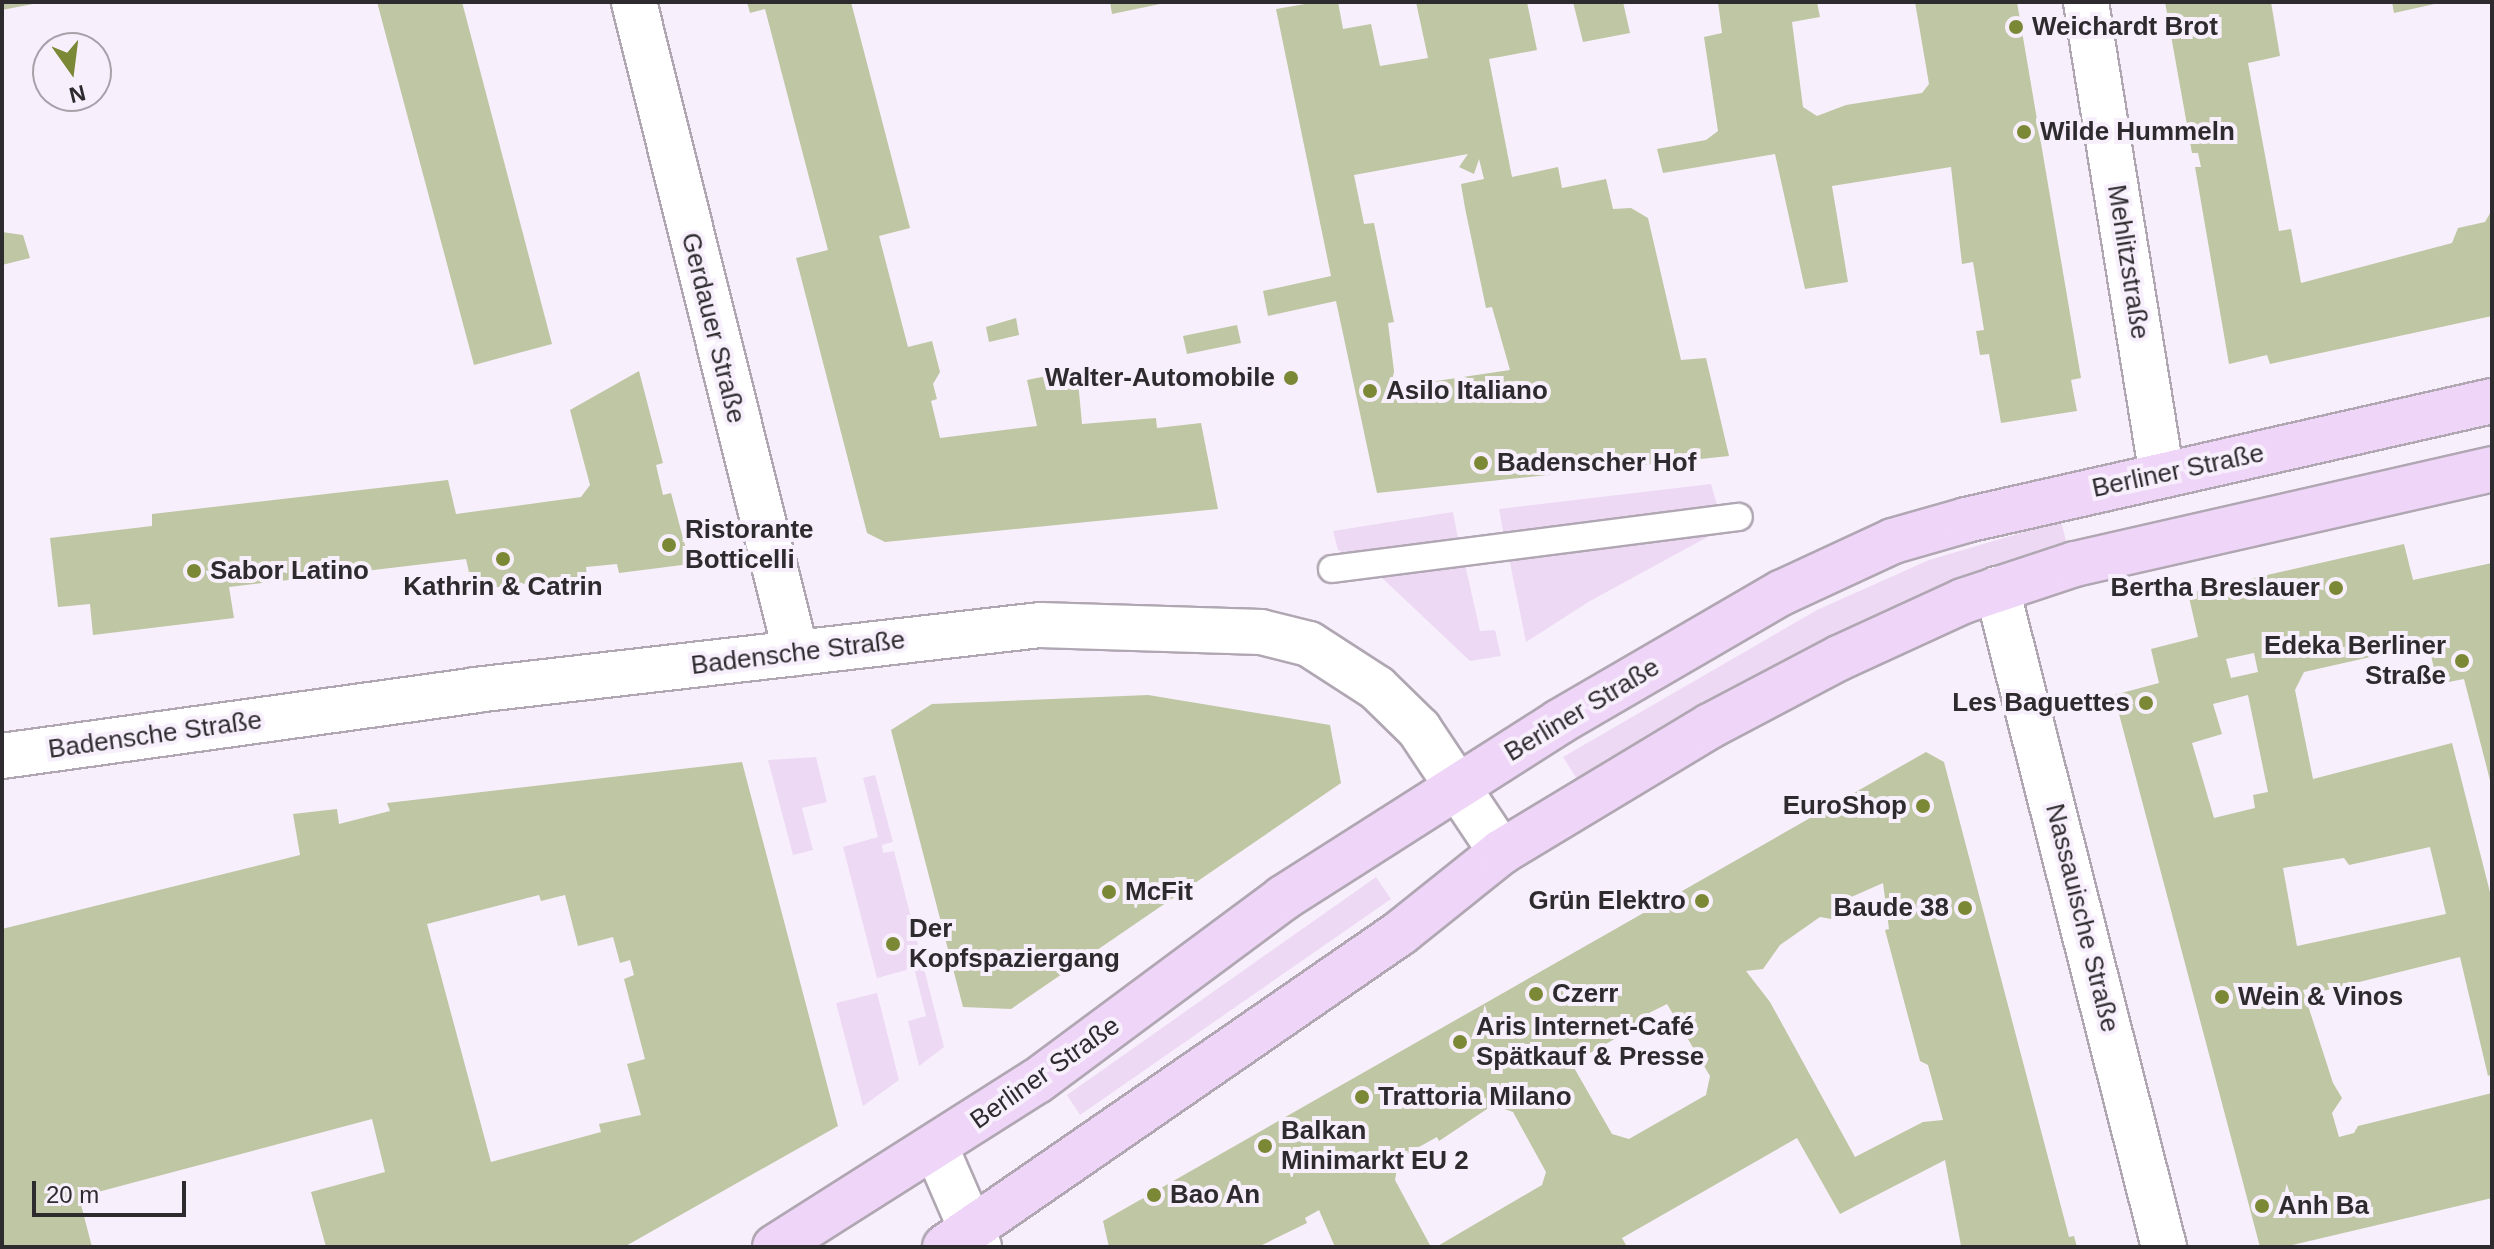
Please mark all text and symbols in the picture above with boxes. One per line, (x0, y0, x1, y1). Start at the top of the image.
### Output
place label: Weichardt Brot (2032, 11, 2218, 43)
marker: Weichardt Brot (2007, 18, 2025, 36)
north arrow (32, 32, 112, 112)
text: N (67, 80, 88, 108)
place label: Wilde Hummeln (2040, 116, 2235, 148)
marker: Wilde Hummeln (2015, 123, 2033, 141)
street label: Mehlitzstraße (2100, 183, 2156, 341)
street label: Gerdauer Straße (674, 230, 752, 426)
place label: Walter-Automobile (1045, 362, 1275, 394)
marker: Walter-Automobile (1282, 369, 1300, 387)
place label: Asilo Italiano (1386, 375, 1548, 407)
marker: Asilo Italiano (1361, 382, 1379, 400)
street label: Berliner Straße (2089, 438, 2267, 504)
place label: Badenscher Hof (1497, 447, 1696, 479)
marker: Badenscher Hof (1472, 454, 1490, 472)
place label: Ristorante Botticelli (685, 514, 814, 576)
marker: Ristorante Botticelli (660, 536, 678, 554)
marker: Kathrin & Catrin (494, 550, 512, 568)
place label: Sabor Latino (210, 555, 369, 587)
marker: Sabor Latino (185, 562, 203, 580)
place label: Kathrin & Catrin (403, 571, 603, 603)
place label: Bertha Breslauer (2110, 572, 2320, 604)
marker: Bertha Breslauer (2327, 579, 2345, 597)
street label: Badensche Straße (689, 624, 907, 682)
place label: Edeka Berliner Straße (2264, 630, 2446, 692)
street label: Berliner Straße (1499, 652, 1665, 768)
marker: Edeka Berliner Straße (2453, 652, 2471, 670)
place label: Les Baguettes (1952, 687, 2130, 719)
marker: Les Baguettes (2137, 694, 2155, 712)
street label: Badensche Straße (46, 705, 264, 765)
place label: EuroShop (1783, 790, 1907, 822)
marker: EuroShop (1914, 797, 1932, 815)
street label: Nassauische Straße (2039, 801, 2125, 1035)
place label: McFit (1125, 876, 1193, 908)
marker: McFit (1100, 883, 1118, 901)
place label: Grün Elektro (1529, 885, 1686, 917)
marker: Grün Elektro (1693, 892, 1711, 910)
place label: Baude 38 (1833, 892, 1949, 924)
marker: Baude 38 (1956, 899, 1974, 917)
place label: Der Kopfspaziergang (909, 913, 1120, 974)
marker: Der Kopfspaziergang (884, 935, 902, 953)
place label: Czerr (1552, 978, 1618, 1010)
place label: Wein & Vinos (2238, 981, 2403, 1013)
marker: Czerr (1527, 985, 1545, 1003)
marker: Wein & Vinos (2213, 988, 2231, 1006)
street label: Berliner Straße (964, 1010, 1126, 1136)
place label: Aris Internet-Café Spätkauf & Presse (1476, 1011, 1704, 1072)
marker: Aris Internet-Café Spätkauf & Presse (1451, 1033, 1469, 1051)
place label: Trattoria Milano (1378, 1081, 1572, 1113)
marker: Trattoria Milano (1353, 1088, 1371, 1106)
place label: Balkan Minimarkt EU 2 (1281, 1115, 1469, 1176)
marker: Balkan Minimarkt EU 2 (1256, 1137, 1274, 1155)
scale bar (36, 1165, 190, 1215)
place label: Bao An (1170, 1179, 1261, 1211)
text: 20 m (46, 1181, 99, 1208)
marker: Bao An (1145, 1186, 1163, 1204)
place label: Anh Ba (2278, 1190, 2369, 1222)
marker: Anh Ba (2253, 1197, 2271, 1215)

